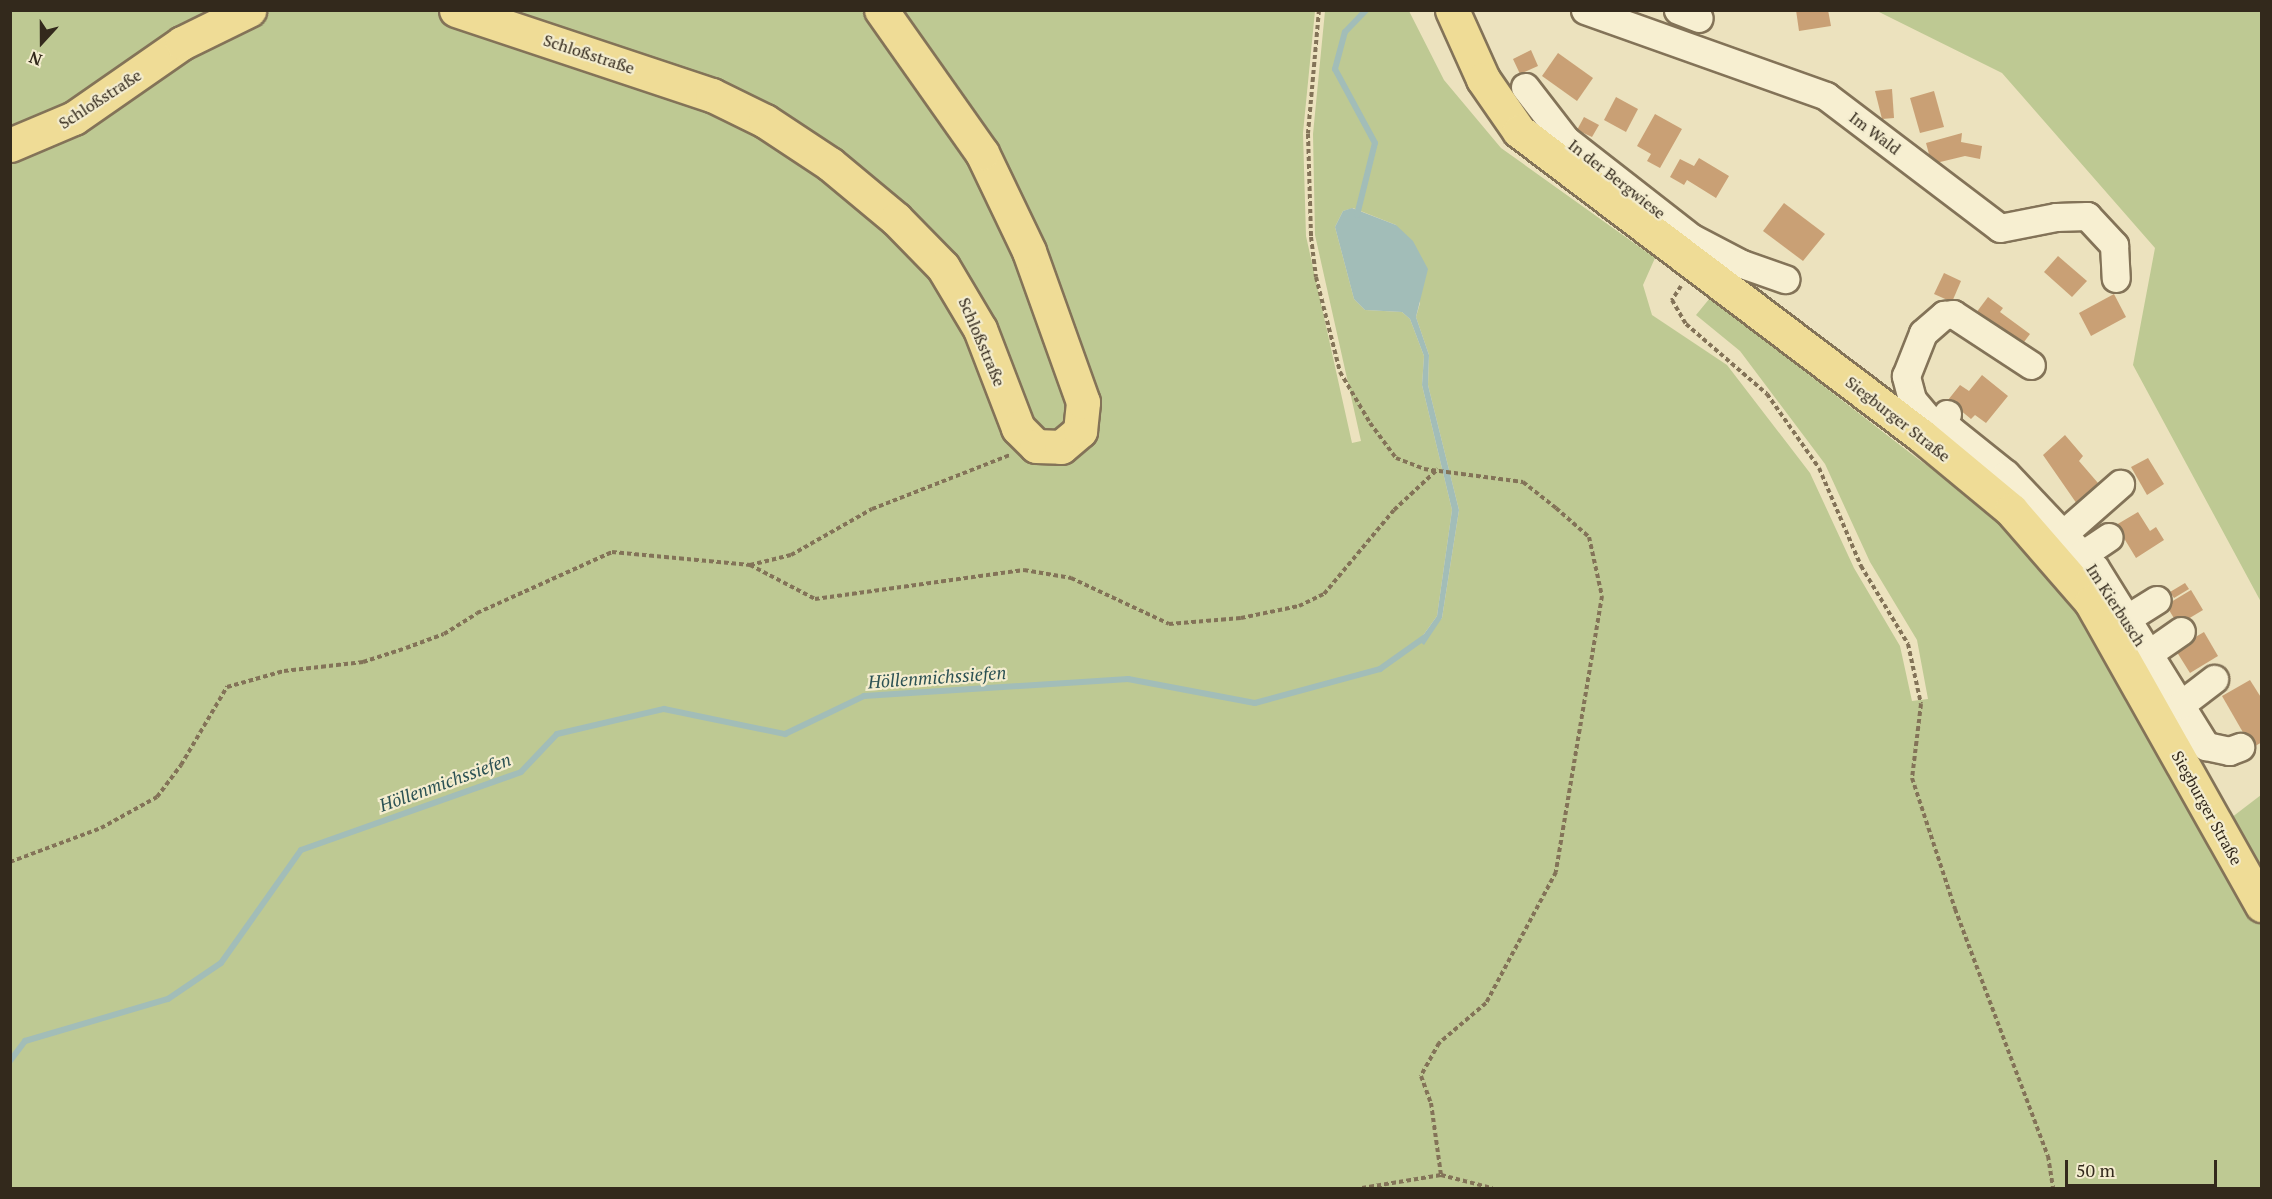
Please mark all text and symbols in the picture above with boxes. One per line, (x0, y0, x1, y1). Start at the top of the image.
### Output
north arrow (12, 12, 72, 72)
street label: Schloßstraße (541, 30, 637, 78)
text: N (26, 46, 45, 71)
street label: Schloßstraße (55, 65, 145, 133)
street label: Im Wald (1846, 108, 1904, 158)
street label: In der Bergwiese (1565, 135, 1669, 223)
street label: Schloßstraße (955, 295, 1009, 389)
street label: Siegburger Straße (1842, 372, 1954, 466)
street label: Im Kierbusch (2082, 560, 2150, 650)
water label: Höllenmichssiefen (867, 661, 1007, 693)
water label: Höllenmichssiefen (376, 748, 514, 816)
street label: Siegburger Straße (2168, 748, 2246, 868)
scale bar (2068, 1148, 2220, 1186)
text: 50 m (2076, 1158, 2115, 1182)

